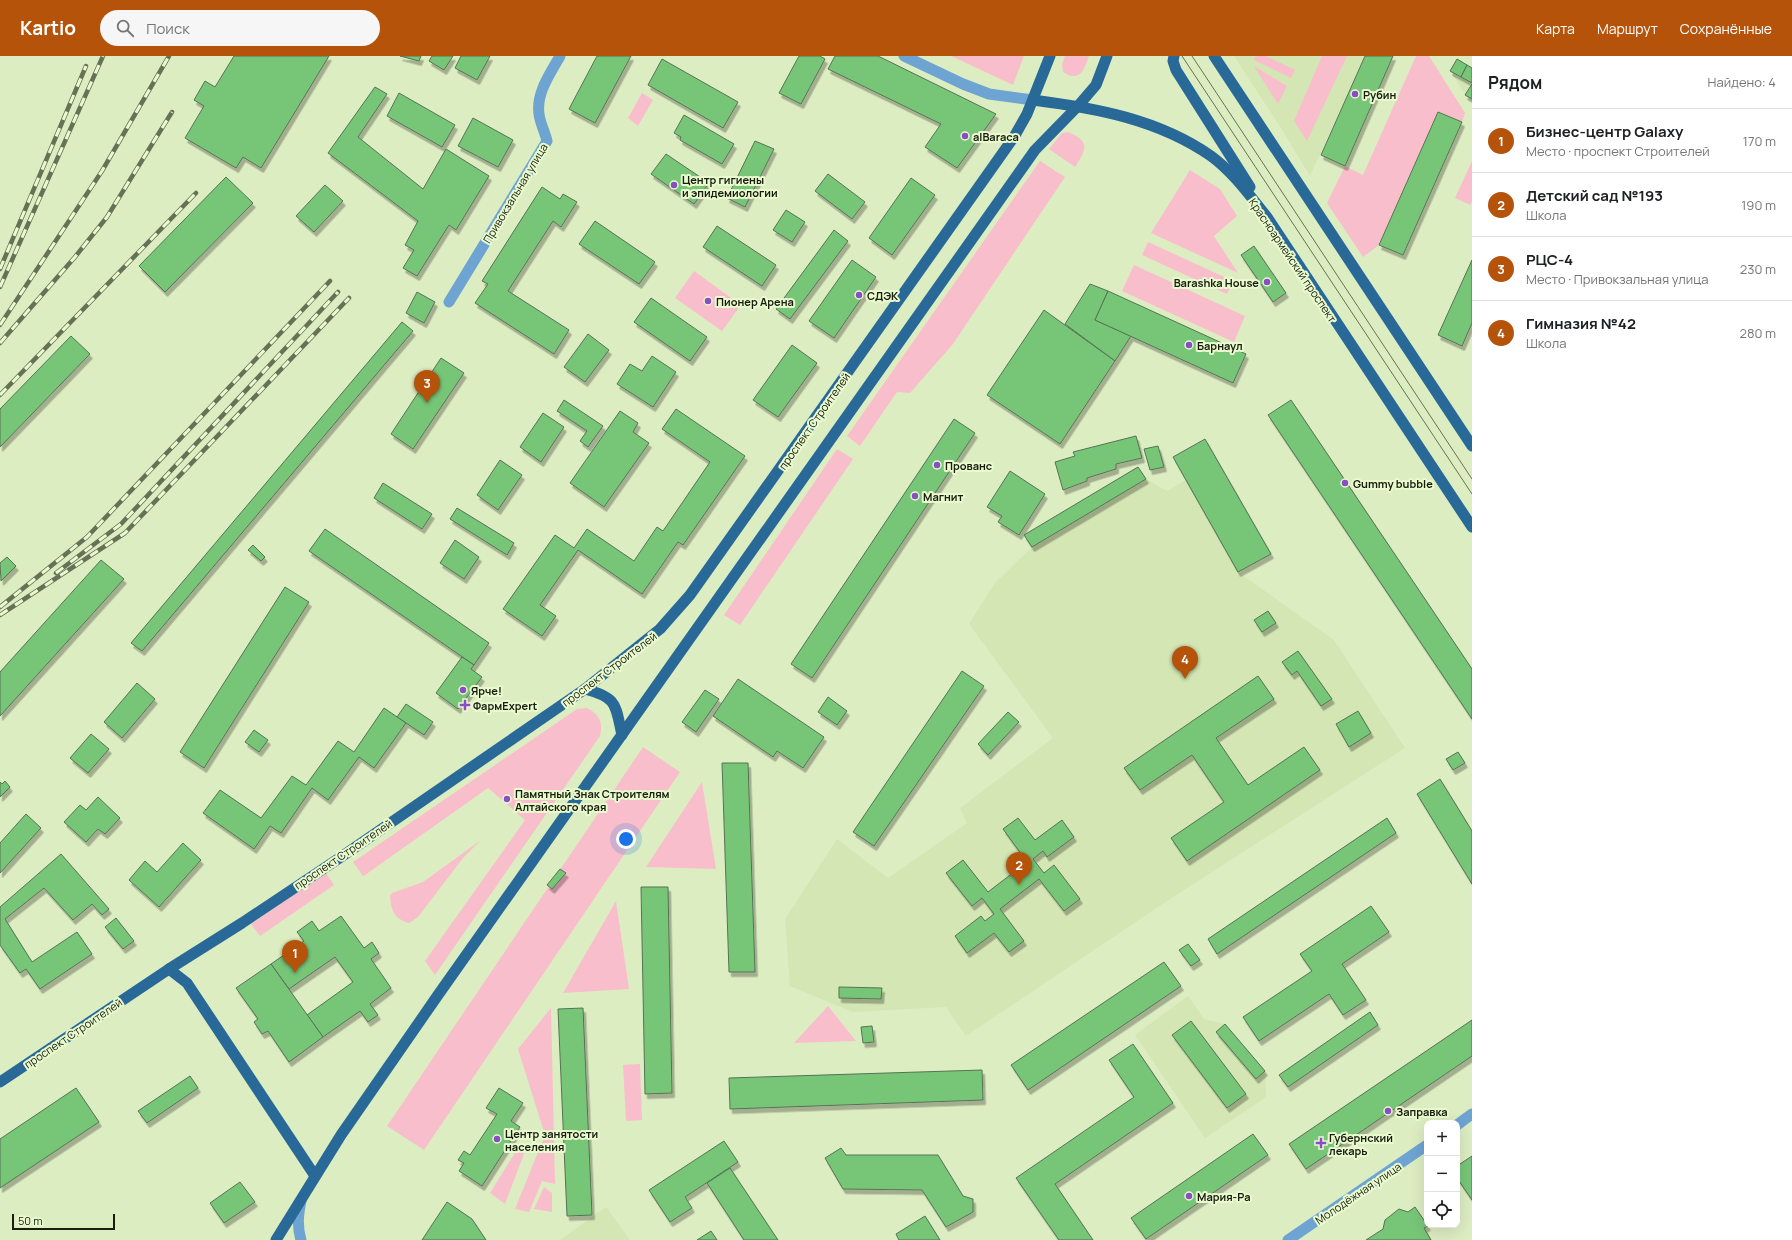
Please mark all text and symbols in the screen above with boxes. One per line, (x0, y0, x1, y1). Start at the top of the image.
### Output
search box (100, 10, 380, 46)
text: Kartio (20, 15, 76, 41)
icon: search (114, 17, 136, 39)
text: Поиск (146, 18, 190, 39)
text: Карта (1536, 19, 1575, 38)
text: Маршрут (1597, 19, 1658, 38)
text: Сохранённые (1680, 19, 1772, 38)
text: Рядом (1488, 71, 1542, 94)
text: Найдено: 4 (1708, 73, 1776, 91)
place label: Рубин (1363, 87, 1396, 102)
marker: Рубин (1350, 89, 1360, 99)
text: Бизнес-центр Galaxy (1526, 121, 1683, 142)
place label: alBaraca (973, 129, 1019, 144)
marker: alBaraca (960, 131, 970, 141)
text: 1 (1498, 132, 1504, 150)
text: 170 m (1743, 132, 1776, 150)
street label: Привокзальная улица (479, 140, 551, 246)
text: Место · проспект Строителей (1526, 142, 1710, 160)
place label: Центр гигиены и эпидемиологии (682, 172, 778, 200)
marker: Центр гигиены и эпидемиологии (669, 180, 679, 190)
text: Детский сад №193 (1526, 185, 1663, 206)
street label: Красноармейский проспект (1246, 195, 1340, 325)
text: 2 (1497, 196, 1505, 214)
text: 190 m (1741, 196, 1776, 214)
text: Школа (1526, 206, 1567, 224)
text: РЦС-4 (1526, 249, 1573, 270)
text: 3 (1497, 260, 1505, 278)
text: 230 m (1740, 260, 1776, 278)
text: Место · Привокзальная улица (1526, 270, 1708, 288)
place label: Barashka House (1174, 275, 1259, 290)
marker: Barashka House (1262, 277, 1272, 287)
place label: СДЭК (867, 288, 899, 303)
marker: СДЭК (854, 290, 864, 300)
place label: Пионер Арена (716, 294, 794, 309)
marker: Пионер Арена (703, 296, 713, 306)
text: Гимназия №42 (1526, 313, 1636, 334)
text: 4 (1497, 324, 1505, 342)
text: 280 m (1739, 324, 1776, 342)
text: Школа (1526, 334, 1567, 352)
place label: Барнаул (1197, 338, 1243, 353)
marker: Барнаул (1184, 340, 1194, 350)
pin: 3 (414, 370, 440, 403)
street label: проспект Строителей (775, 370, 853, 472)
place label: Прованс (945, 458, 992, 473)
marker: Прованс (932, 460, 942, 470)
place label: Gummy bubble (1353, 476, 1433, 491)
marker: Gummy bubble (1340, 478, 1350, 488)
place label: Магнит (923, 489, 964, 504)
marker: Магнит (910, 491, 920, 501)
street label: проспект Строителей (559, 628, 659, 710)
pin: 4 (1172, 646, 1198, 679)
place label: Ярче! (471, 683, 502, 698)
marker: Ярче! (458, 685, 468, 695)
place label: ФармExpert (473, 698, 538, 713)
marker: ФармExpert (460, 700, 470, 710)
place label: Памятный Знак Строителям Алтайского края (515, 786, 670, 814)
marker: Памятный Знак Строителям Алтайского края (502, 794, 512, 804)
street label: проспект Строителей (291, 816, 395, 892)
your location (616, 829, 636, 849)
pin: 2 (1006, 852, 1032, 885)
pin: 1 (282, 940, 308, 973)
street label: проспект Строителей (21, 995, 125, 1071)
place label: Заправка (1396, 1104, 1448, 1119)
marker: Заправка (1383, 1106, 1393, 1116)
map controls (1424, 1120, 1460, 1228)
button: + (1424, 1120, 1460, 1156)
place label: Центр занятости населения (505, 1126, 598, 1154)
place label: Губернский лекарь (1329, 1130, 1393, 1158)
marker: Центр занятости населения (492, 1134, 502, 1144)
marker: Губернский лекарь (1316, 1138, 1326, 1148)
button: − (1424, 1156, 1460, 1192)
street label: Молодёжная улица (1312, 1159, 1404, 1227)
place label: Мария-Ра (1197, 1189, 1251, 1204)
marker: Мария-Ра (1184, 1191, 1194, 1201)
button: locate (1424, 1192, 1460, 1228)
scale bar (12, 1212, 115, 1231)
text: 50 m (18, 1213, 43, 1228)

